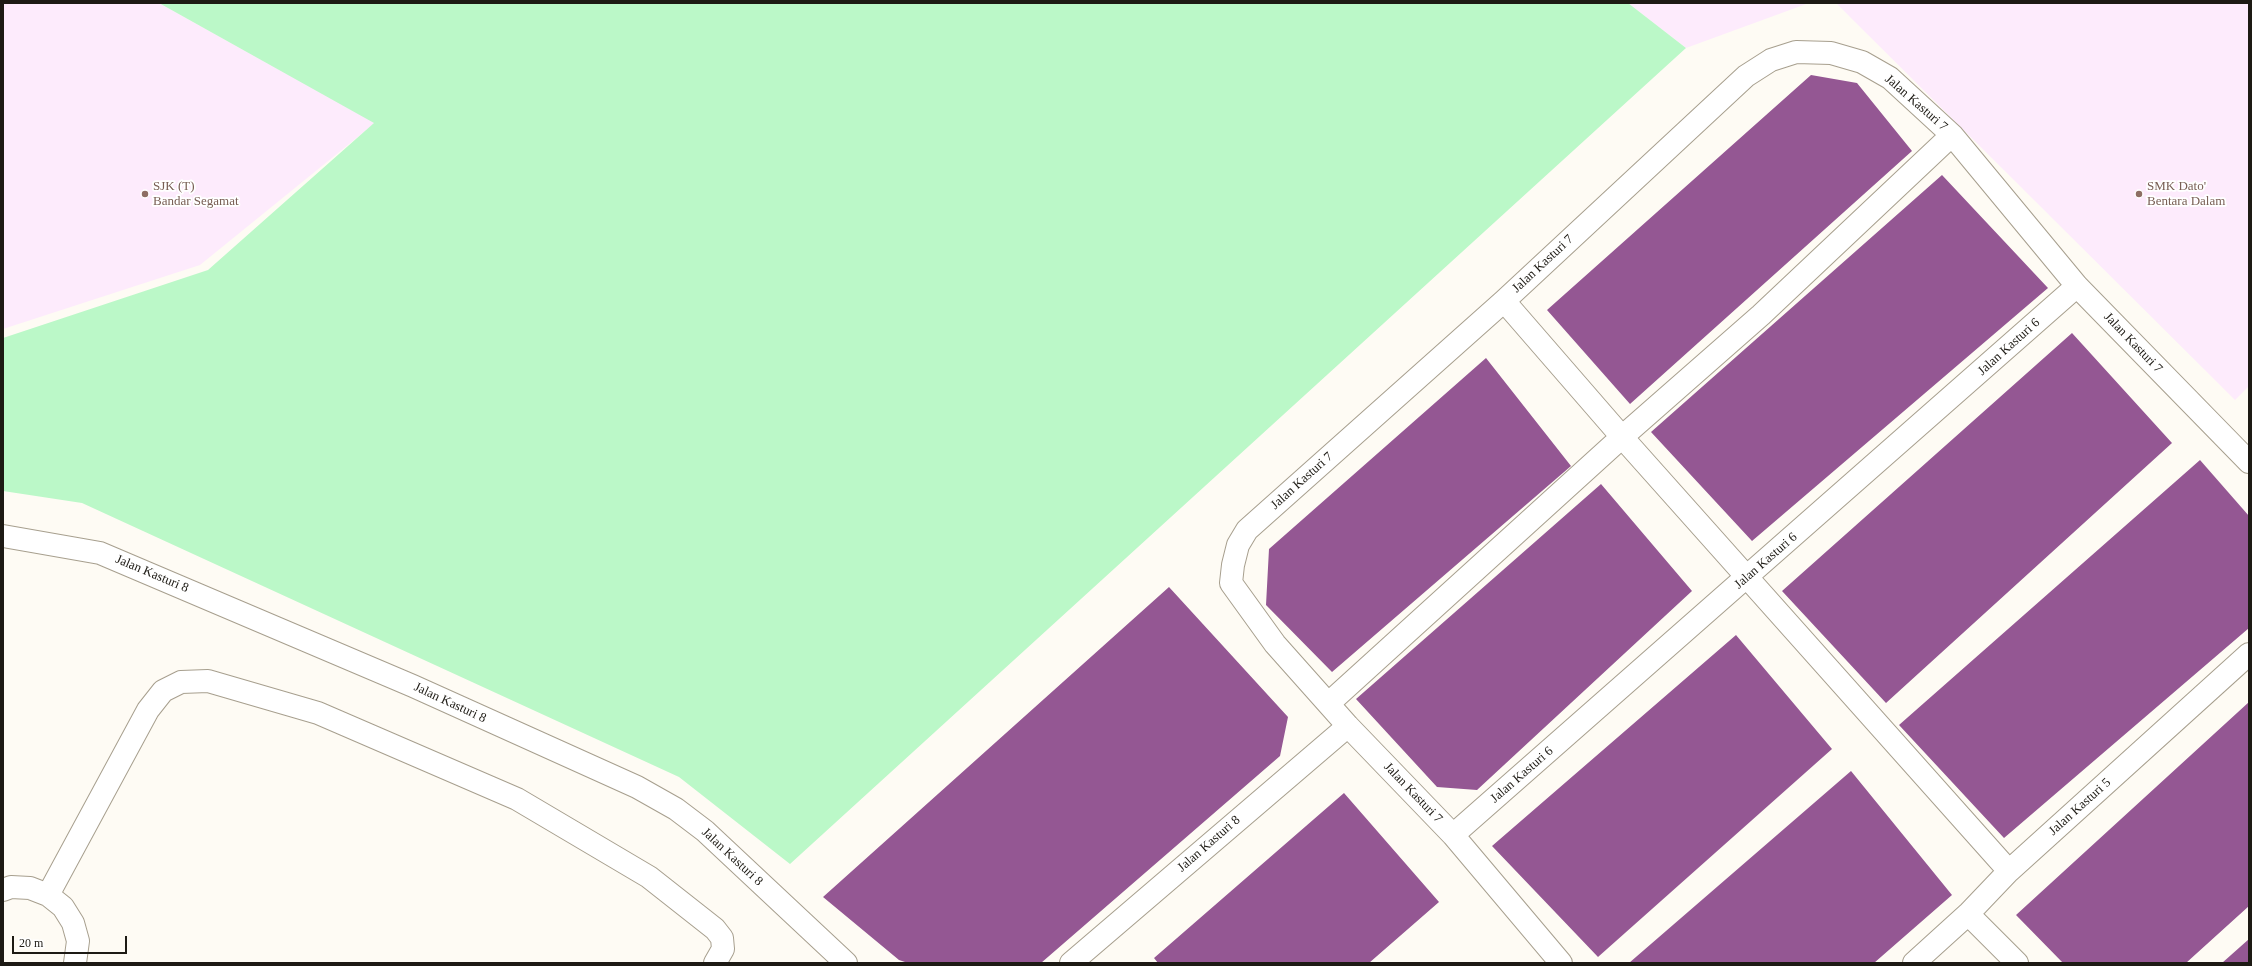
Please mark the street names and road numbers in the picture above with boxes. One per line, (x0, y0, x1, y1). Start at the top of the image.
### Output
street label: Jalan Kasturi 7 (1881, 72, 1951, 134)
street label: Jalan Kasturi 7 (1509, 232, 1577, 296)
street label: Jalan Kasturi 7 (2100, 310, 2166, 376)
street label: Jalan Kasturi 6 (1975, 315, 2043, 379)
street label: Jalan Kasturi 7 (1268, 449, 1336, 513)
street label: Jalan Kasturi 6 (1731, 530, 1801, 592)
street label: Jalan Kasturi 8 (113, 552, 191, 596)
street label: Jalan Kasturi 8 (411, 679, 489, 727)
street label: Jalan Kasturi 6 (1487, 744, 1557, 806)
street label: Jalan Kasturi 7 (1380, 760, 1446, 826)
street label: Jalan Kasturi 5 (2046, 775, 2114, 839)
street label: Jalan Kasturi 8 (1174, 813, 1244, 875)
street label: Jalan Kasturi 8 (698, 825, 766, 889)

